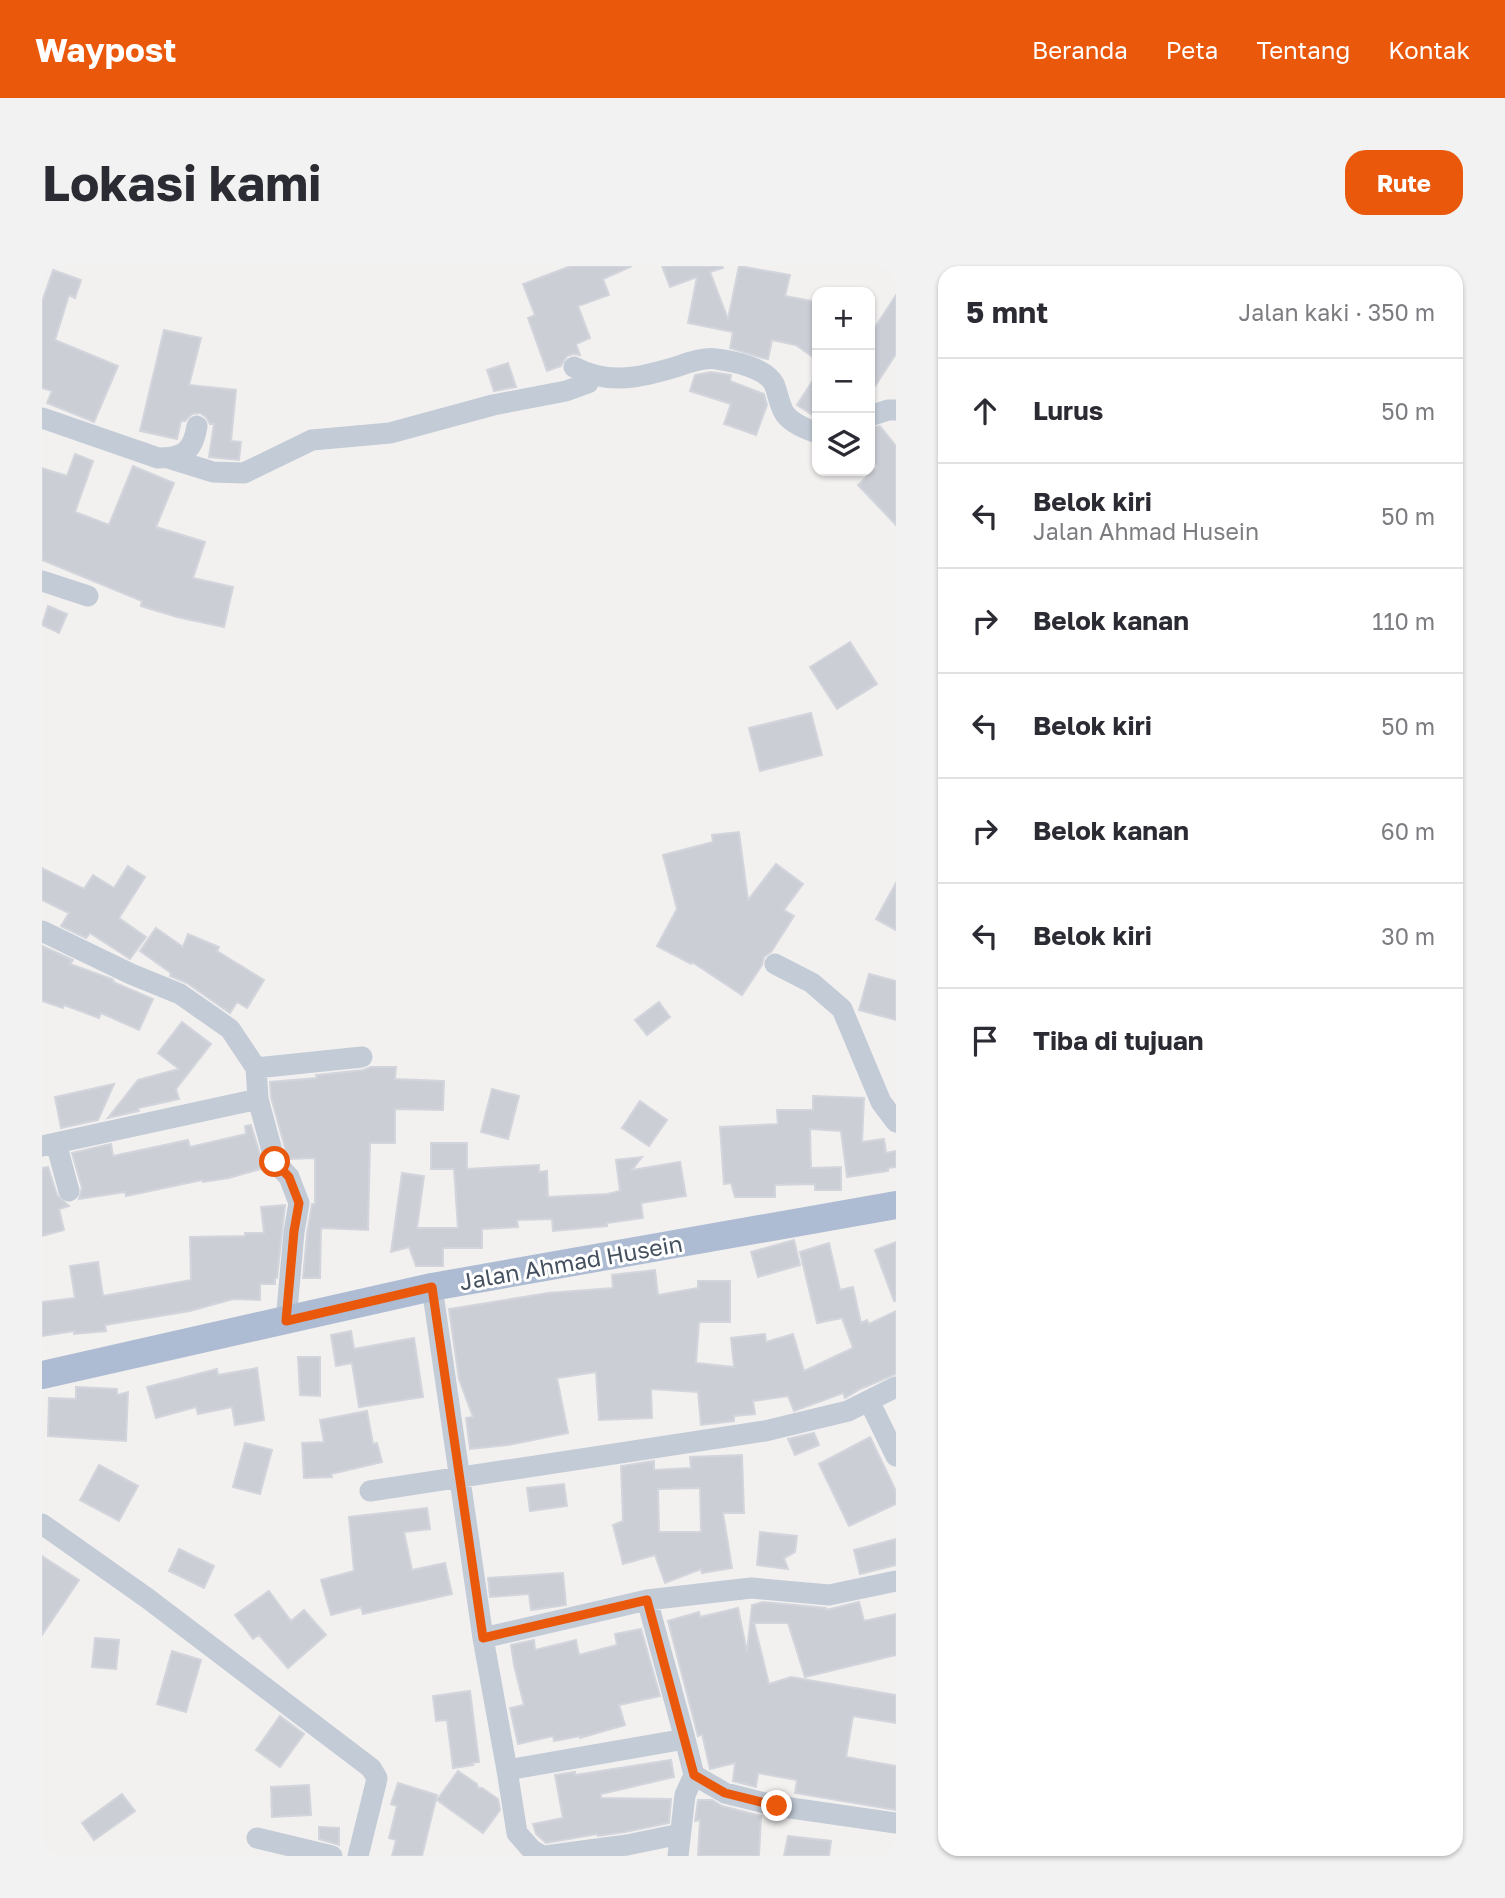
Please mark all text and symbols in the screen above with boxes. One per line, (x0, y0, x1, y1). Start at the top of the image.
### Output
text: Waypost (35, 30, 176, 69)
text: Beranda (1032, 35, 1128, 64)
text: Peta (1166, 35, 1218, 64)
text: Tentang (1256, 35, 1350, 64)
text: Kontak (1388, 35, 1470, 64)
button: Rute (1345, 150, 1463, 215)
text: Lokasi kami (42, 153, 321, 212)
map controls (812, 287, 875, 476)
button: + (812, 287, 875, 350)
text: 5 mnt (966, 294, 1048, 330)
text: Jalan kaki · 350 m (1239, 298, 1435, 326)
button: − (812, 350, 875, 413)
icon: ahead (966, 392, 1004, 430)
text: Lurus (1033, 395, 1103, 426)
text: 50 m (1381, 397, 1435, 425)
button: layers (812, 413, 875, 476)
text: Belok kiri (1033, 486, 1152, 517)
icon: left (966, 497, 1004, 535)
text: 50 m (1381, 502, 1435, 530)
text: Jalan Ahmad Husein (1033, 517, 1259, 545)
icon: right (966, 602, 1004, 640)
text: Belok kanan (1033, 605, 1189, 636)
text: 110 m (1372, 607, 1435, 635)
icon: left (966, 707, 1004, 745)
text: Belok kiri (1033, 710, 1152, 741)
text: 50 m (1381, 712, 1435, 740)
icon: right (966, 812, 1004, 850)
text: Belok kanan (1033, 815, 1189, 846)
text: 60 m (1381, 817, 1435, 845)
icon: left (966, 917, 1004, 955)
text: Belok kiri (1033, 920, 1152, 951)
text: 30 m (1381, 922, 1435, 950)
icon: arrive (966, 1022, 1004, 1060)
text: Tiba di tujuan (1033, 1025, 1203, 1056)
route start (259, 1146, 290, 1177)
street label: Jalan Ahmad Husein (457, 1229, 685, 1295)
route end (761, 1790, 792, 1821)

